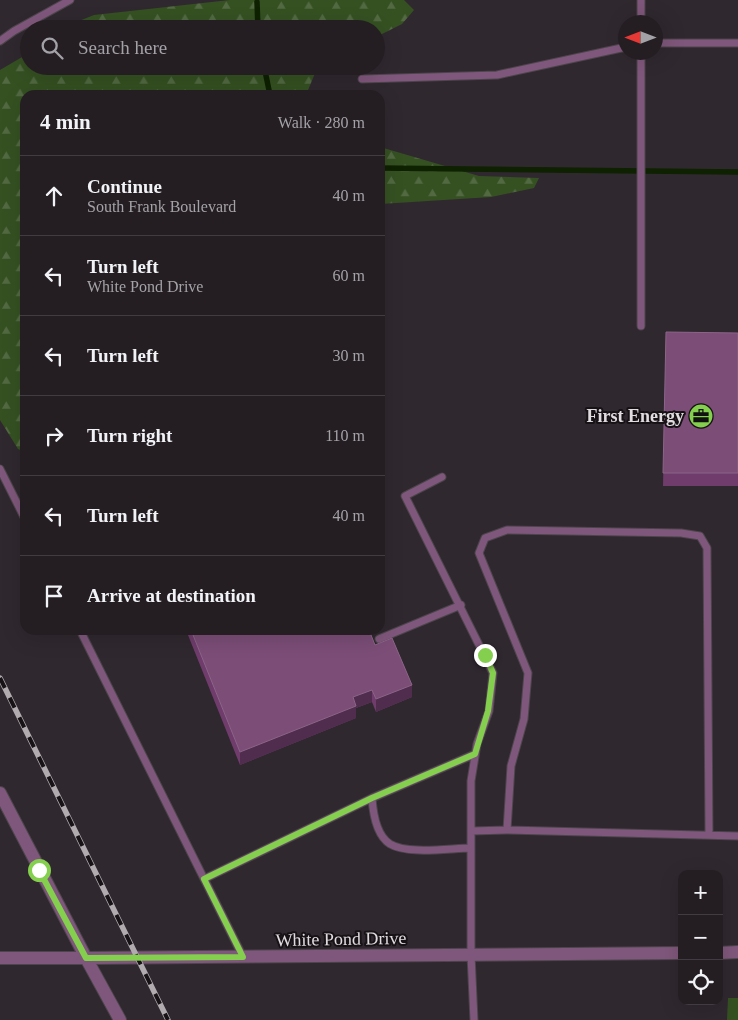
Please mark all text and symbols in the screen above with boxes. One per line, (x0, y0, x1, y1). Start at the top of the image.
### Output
north arrow (618, 15, 663, 60)
search box (20, 20, 385, 75)
icon: search (38, 34, 66, 62)
text: Search here (78, 37, 167, 58)
text: 4 min (40, 110, 91, 134)
text: Walk · 280 m (278, 114, 365, 131)
text: Continue (87, 176, 162, 197)
icon: ahead (40, 182, 68, 210)
text: 40 m (333, 187, 365, 204)
text: South Frank Boulevard (87, 198, 236, 215)
text: Turn left (87, 256, 159, 277)
icon: left (40, 262, 68, 290)
text: 60 m (333, 267, 365, 284)
text: White Pond Drive (87, 278, 203, 295)
icon: left (40, 342, 68, 370)
text: Turn left (87, 345, 159, 366)
text: 30 m (333, 347, 365, 364)
office icon: First Energy (688, 403, 714, 429)
place label: First Energy (587, 406, 684, 426)
icon: right (40, 422, 68, 450)
text: Turn right (87, 425, 172, 446)
text: 110 m (325, 427, 365, 444)
icon: left (40, 502, 68, 530)
text: Turn left (87, 505, 159, 526)
text: 40 m (333, 507, 365, 524)
icon: arrive (40, 582, 68, 610)
text: Arrive at destination (87, 585, 256, 606)
route end (474, 644, 497, 667)
route start (28, 859, 51, 882)
map controls (678, 870, 723, 1005)
button: + (678, 870, 723, 915)
button: − (678, 915, 723, 960)
street label: White Pond Drive (275, 928, 407, 950)
button: locate (678, 960, 723, 1005)

